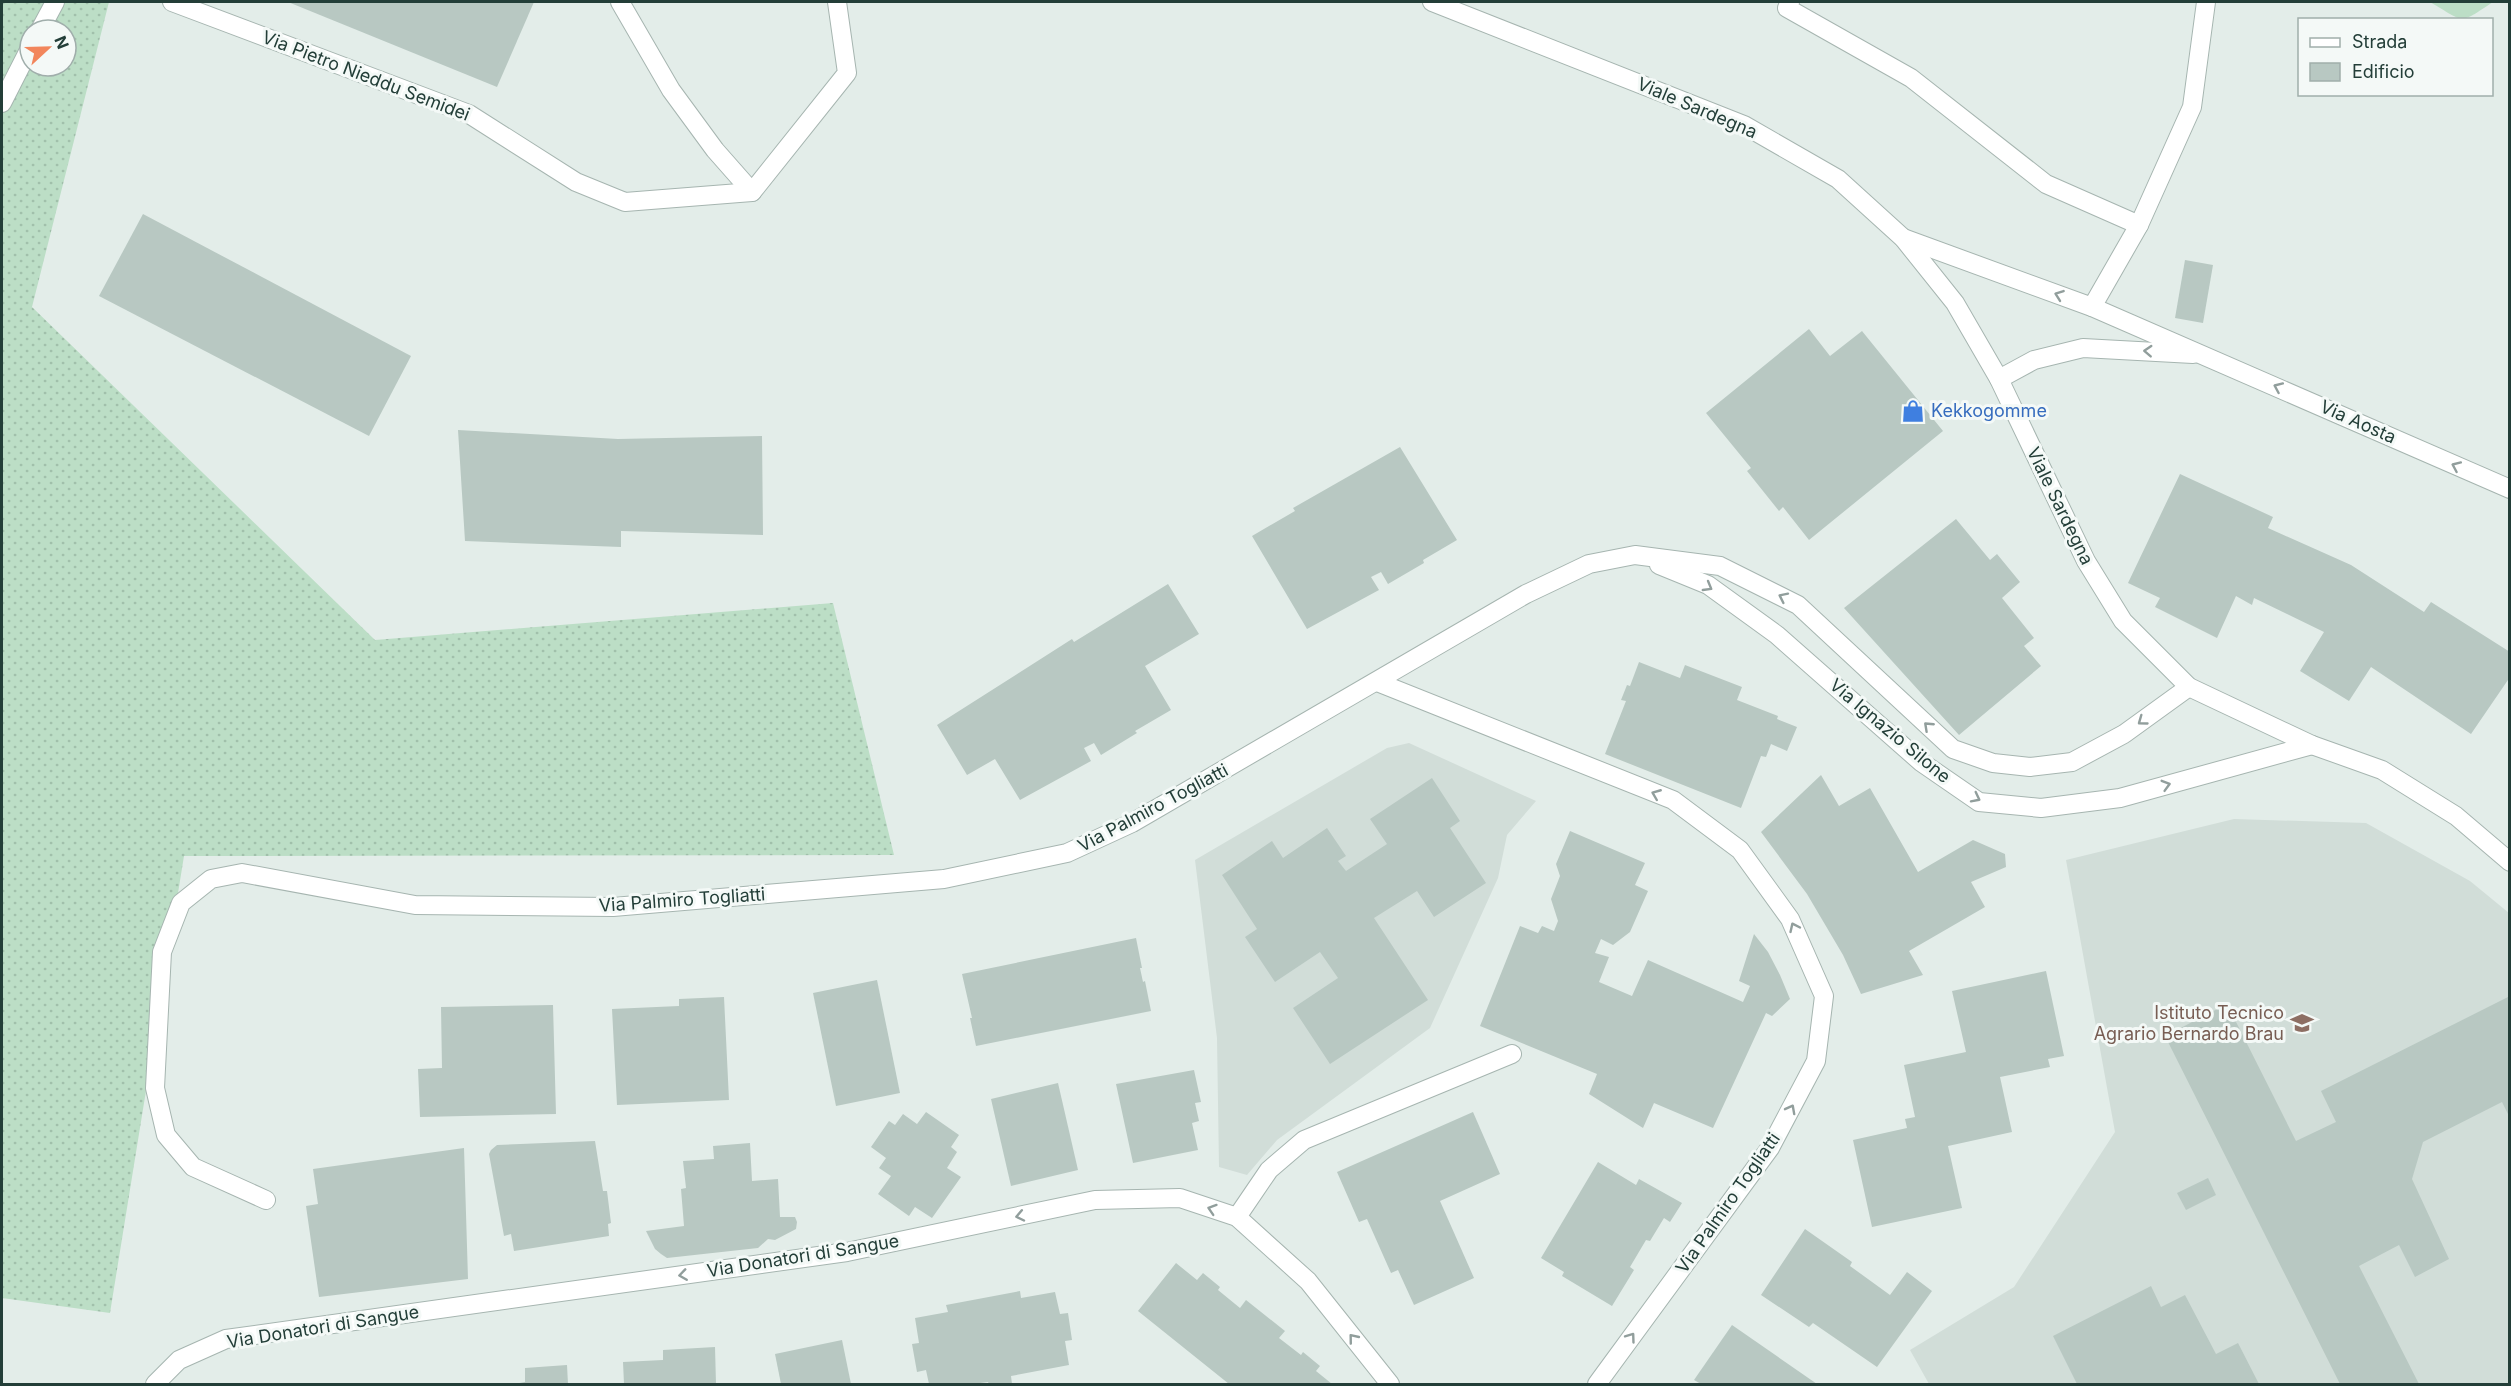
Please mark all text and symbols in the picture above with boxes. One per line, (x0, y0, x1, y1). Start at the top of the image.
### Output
north arrow (18, 18, 78, 78)
legend (2298, 18, 2493, 96)
street label: Via Pietro Nieddu Semidei (259, 26, 473, 125)
text: Strada (2352, 31, 2407, 52)
text: N (50, 33, 73, 52)
text: Edificio (2352, 61, 2415, 82)
street label: Viale Sardegna (1634, 73, 1760, 142)
one-way arrow (2054, 289, 2065, 302)
one-way arrow (2143, 345, 2152, 358)
one-way arrow (2273, 382, 2284, 394)
street label: Via Aosta (2317, 396, 2399, 448)
shop icon: Kekkogomme (1900, 398, 1926, 424)
place label: Kekkogomme (1931, 400, 2047, 421)
street label: Viale Sardegna (2023, 444, 2098, 568)
one-way arrow (2451, 461, 2462, 473)
one-way arrow (1702, 580, 1712, 591)
one-way arrow (1778, 593, 1789, 605)
street label: Via Ignazio Silone (1826, 674, 1955, 787)
one-way arrow (2137, 714, 2148, 725)
one-way arrow (1925, 722, 1935, 733)
street label: Via Palmiro Togliatti (1074, 759, 1231, 856)
one-way arrow (2161, 780, 2171, 792)
one-way arrow (1652, 789, 1663, 801)
one-way arrow (1970, 791, 1980, 802)
street label: Via Palmiro Togliatti (598, 883, 766, 916)
one-way arrow (1789, 922, 1801, 933)
place label: Istituto Tecnico Agrario Bernardo Brau (2094, 1002, 2284, 1044)
school or university icon: Istituto Tecnico Agrario Bernardo Brau (2289, 1010, 2315, 1036)
one-way arrow (1784, 1104, 1795, 1115)
street label: Via Palmiro Togliatti (1671, 1128, 1784, 1277)
one-way arrow (1207, 1204, 1218, 1216)
one-way arrow (1015, 1209, 1025, 1222)
street label: Via Donatori di Sangue (705, 1230, 901, 1281)
one-way arrow (679, 1268, 688, 1280)
street label: Via Donatori di Sangue (225, 1301, 421, 1352)
one-way arrow (1624, 1333, 1635, 1344)
one-way arrow (1350, 1334, 1361, 1345)

